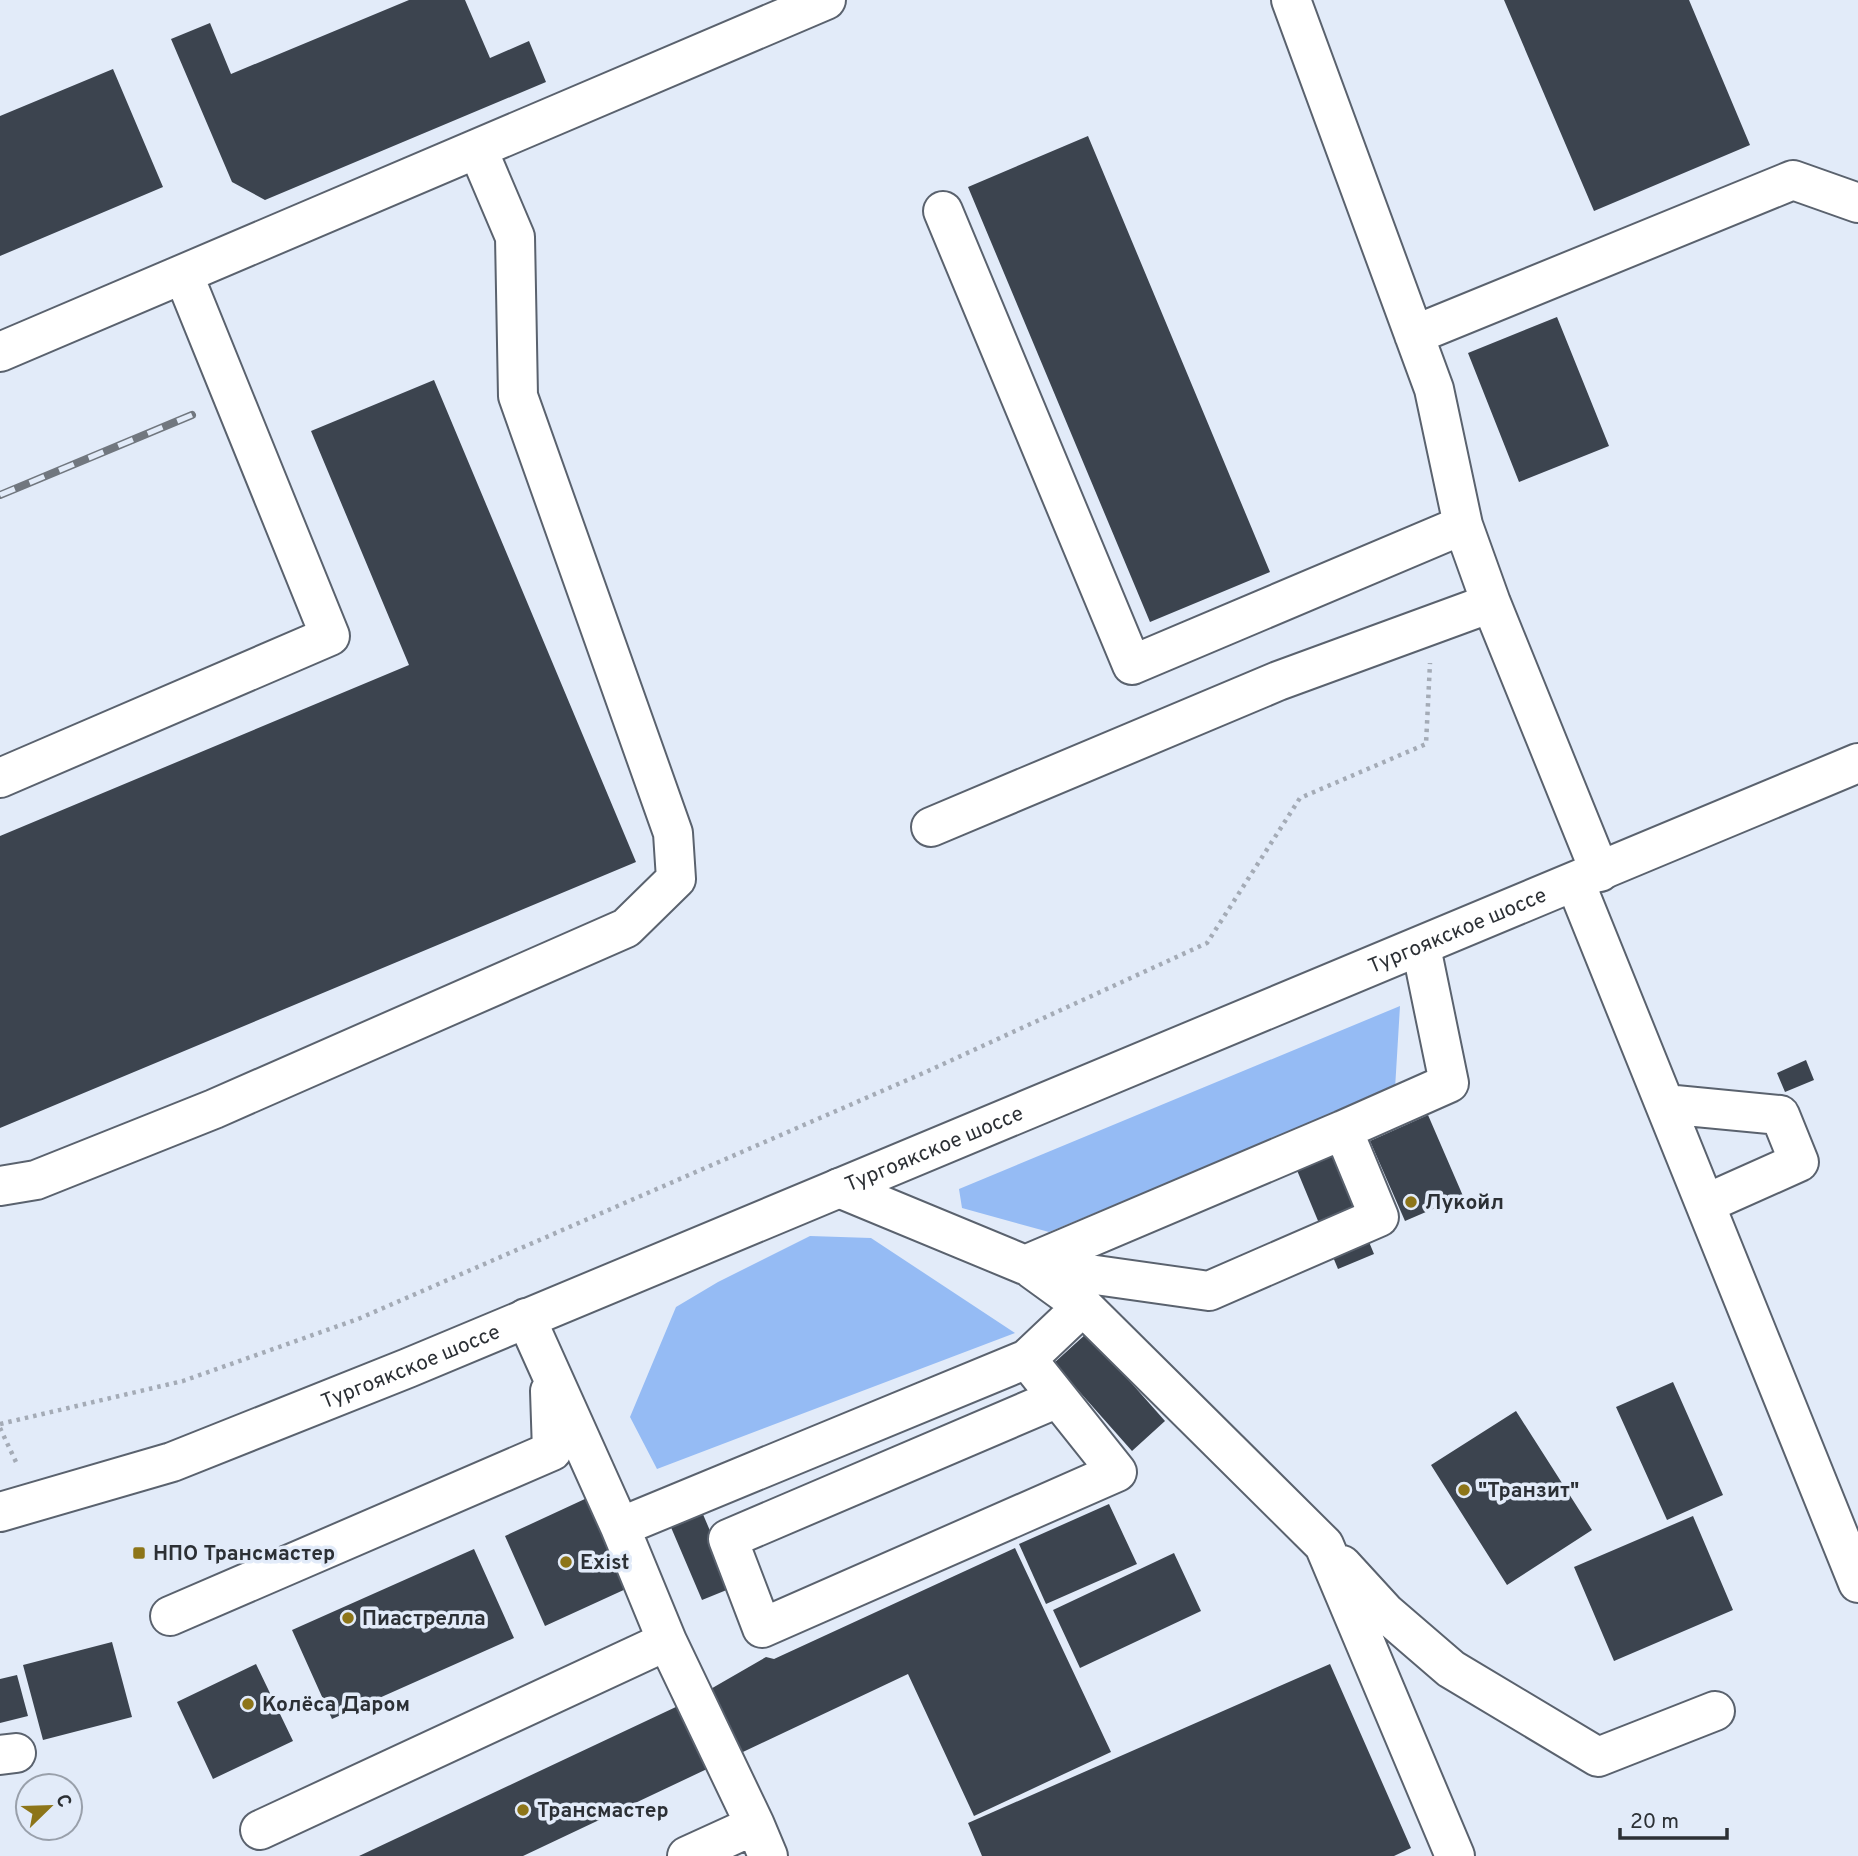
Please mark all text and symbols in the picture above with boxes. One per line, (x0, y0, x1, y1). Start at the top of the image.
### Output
street label: Тургоякское шоссе (1364, 882, 1551, 981)
street label: Тургоякское шоссе (841, 1101, 1028, 1199)
place label: Лукойл (1425, 1190, 1504, 1217)
marker: Лукойл (1403, 1194, 1419, 1210)
street label: Тургоякское шоссе (318, 1319, 505, 1416)
place label: "Транзит" (1478, 1478, 1579, 1505)
marker: "Транзит" (1456, 1482, 1472, 1498)
place label: НПО Трансмастер (153, 1541, 335, 1568)
marker: НПО Трансмастер (131, 1545, 147, 1561)
place label: Exist (580, 1550, 629, 1577)
marker: Exist (558, 1554, 574, 1570)
place label: Пиастрелла (362, 1606, 486, 1633)
marker: Пиастрелла (340, 1610, 356, 1626)
place label: Колёса Даром (262, 1692, 410, 1719)
marker: Колёса Даром (240, 1696, 256, 1712)
north arrow (14, 1772, 84, 1842)
text: С (49, 1791, 76, 1811)
scale bar (1620, 1797, 1727, 1841)
place label: Трансмастер (537, 1798, 669, 1825)
marker: Трансмастер (515, 1802, 531, 1818)
text: 20 m (1630, 1809, 1679, 1836)

